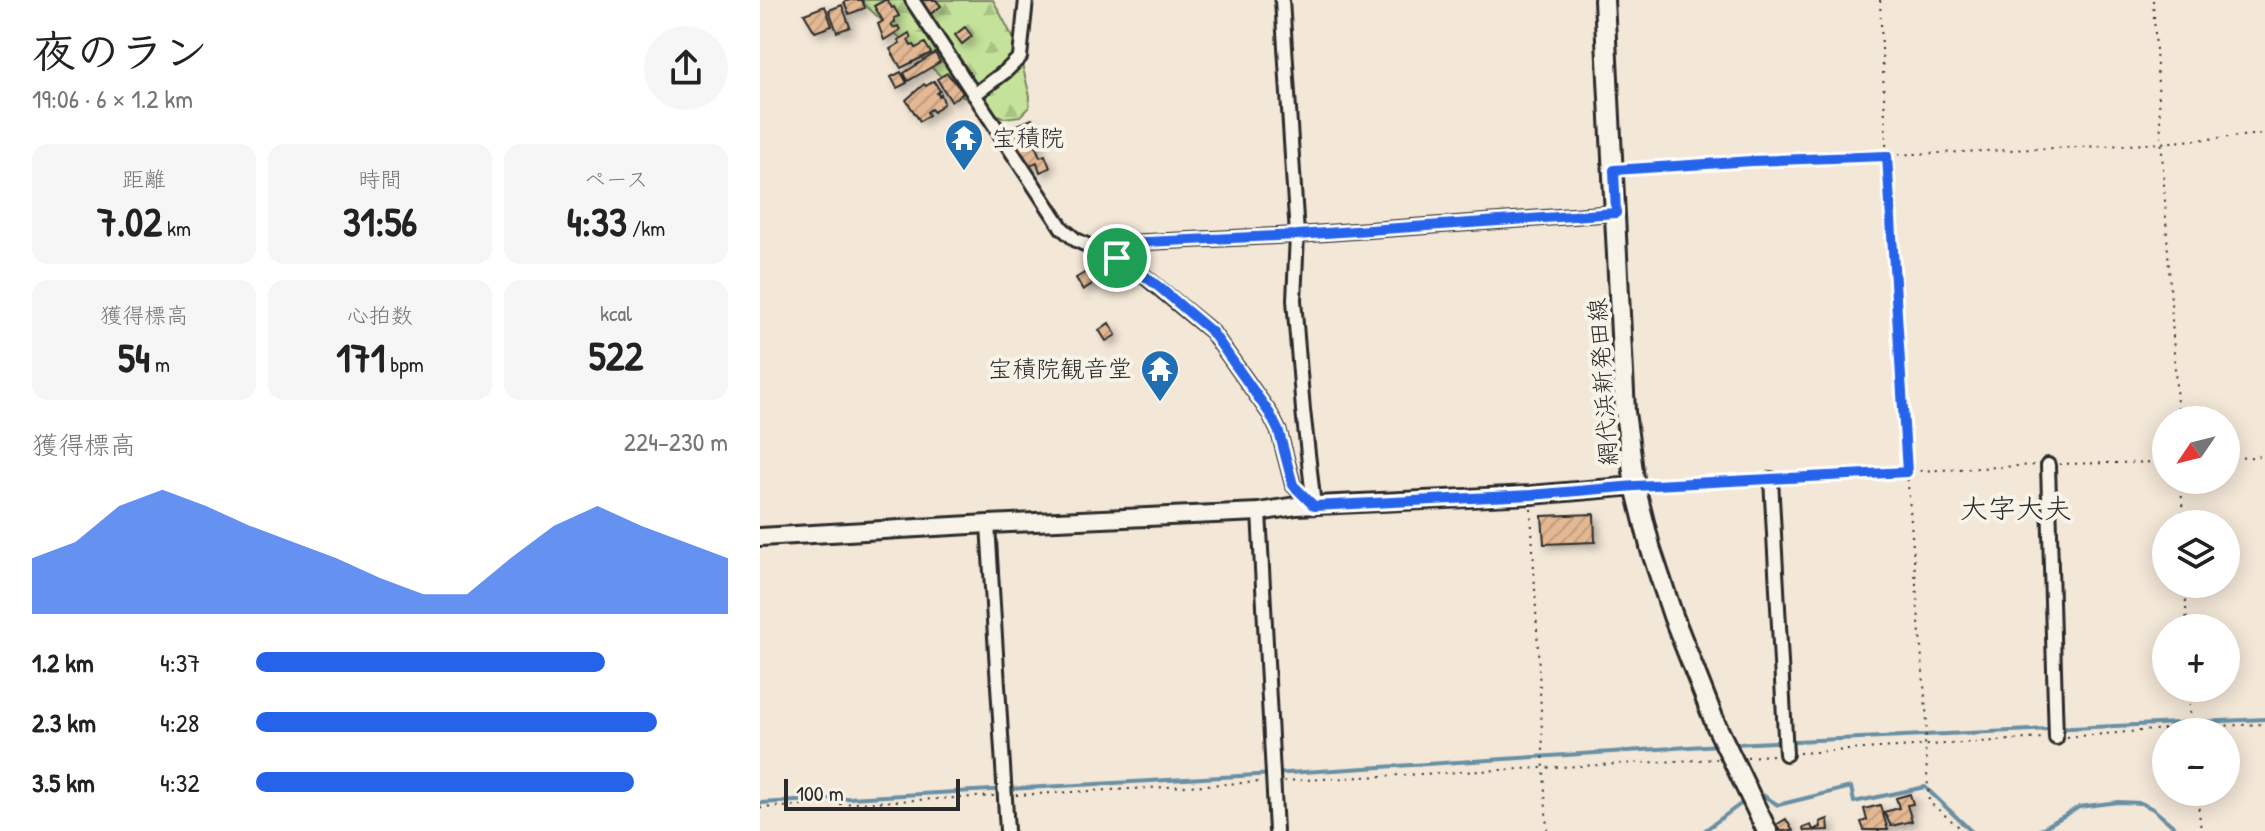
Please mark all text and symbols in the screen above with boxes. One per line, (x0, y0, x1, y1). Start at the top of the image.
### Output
text: 夜のラン (32, 21, 208, 81)
button: share (644, 26, 728, 110)
text: 19:06 · 6 × 1.2 km (32, 81, 193, 116)
temple icon: 宝積院 (943, 117, 985, 172)
place label: 宝積院 (992, 121, 1064, 153)
text: 距離 (122, 164, 166, 194)
text: 時間 (358, 164, 402, 194)
text: ペース (584, 164, 648, 194)
text: 7.02 (97, 194, 162, 248)
text: 31:56 (343, 194, 417, 248)
text: 4:33 (567, 194, 627, 248)
text: km (162, 213, 191, 243)
text: /km (627, 213, 665, 243)
pin (1083, 224, 1151, 292)
icon: arrive (1095, 236, 1139, 280)
street label: 網代浜新発田線 (1580, 297, 1624, 467)
text: kcal (600, 298, 632, 328)
text: 獲得標高 (100, 300, 188, 330)
text: 心拍数 (347, 300, 413, 330)
text: 522 (589, 328, 643, 382)
text: 54 (118, 330, 150, 384)
text: 171 (336, 330, 385, 384)
temple icon: 宝積院観音堂 (1139, 348, 1181, 403)
text: m (150, 349, 170, 379)
text: bpm (385, 349, 424, 379)
place label: 宝積院観音堂 (988, 352, 1132, 384)
north arrow (2152, 406, 2240, 494)
map controls (2152, 406, 2240, 806)
text: 224–230 m (624, 424, 728, 459)
text: 獲得標高 (32, 427, 136, 462)
district label: 大字大夫 (1960, 489, 2072, 527)
button: layers (2152, 510, 2240, 598)
button: + (2152, 614, 2240, 702)
text: 1.2 km (32, 645, 94, 680)
text: 4:37 (160, 645, 200, 680)
text: 2.3 km (32, 705, 96, 740)
text: 4:28 (160, 705, 199, 740)
button: − (2152, 718, 2240, 806)
text: 3.5 km (32, 765, 95, 800)
text: 4:32 (160, 765, 200, 800)
scale bar (784, 775, 960, 811)
text: 100 m (796, 778, 844, 808)

